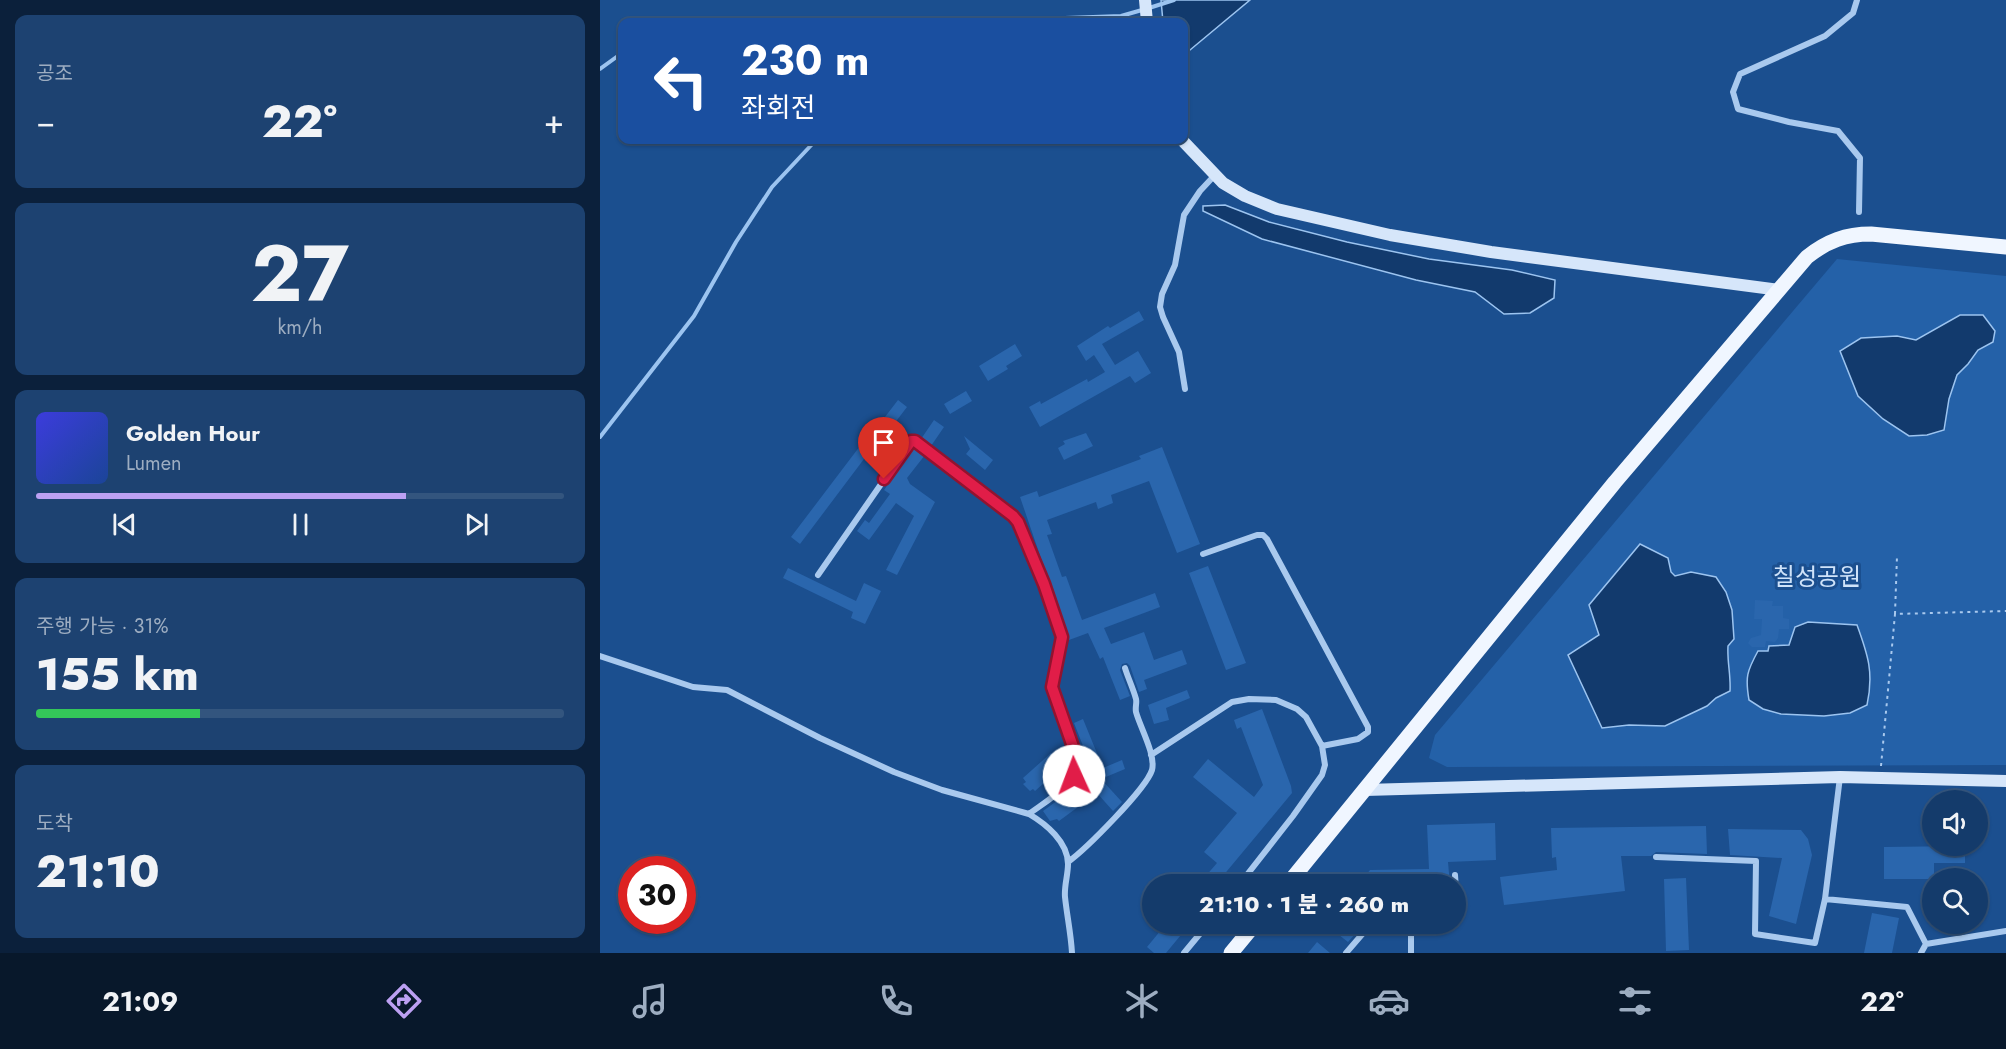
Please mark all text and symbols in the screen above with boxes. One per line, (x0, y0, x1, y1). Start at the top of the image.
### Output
text: 230 m (741, 30, 869, 91)
icon: left (642, 42, 720, 120)
text: 공조 (36, 59, 73, 88)
text: 좌회전 (741, 88, 816, 127)
text: 22° (262, 89, 337, 154)
text: − (36, 98, 55, 145)
text: + (544, 98, 564, 145)
text: 27 (251, 218, 349, 330)
text: km/h (277, 313, 323, 342)
text: Golden Hour (126, 417, 260, 449)
pin (858, 417, 909, 479)
icon: arrive (867, 426, 900, 459)
text: Lumen (126, 449, 182, 478)
icon: previous (108, 508, 141, 541)
icon: pause (284, 508, 317, 541)
icon: next (460, 508, 493, 541)
park label: 칠성공원 (1773, 559, 1861, 594)
text: 주행 가능 · 31% (36, 612, 169, 641)
text: 155 km (36, 642, 199, 707)
position arrow (1042, 744, 1106, 808)
map controls (1922, 790, 1988, 934)
button: sound (1922, 790, 1988, 856)
text: 도착 (36, 809, 73, 838)
text: 21:10 (36, 839, 160, 904)
speed limit sign: 30 (618, 856, 696, 934)
button: search (1922, 868, 1988, 934)
text: 21:10 · 1 분 · 260 m (1199, 888, 1409, 920)
icon: directions (383, 980, 425, 1022)
icon: music (629, 980, 671, 1022)
icon: phone (875, 980, 917, 1022)
icon: climate (1121, 980, 1163, 1022)
icon: car (1368, 980, 1410, 1022)
icon: filters (1614, 980, 1656, 1022)
text: 21:09 (102, 982, 178, 1021)
text: 22° (1860, 982, 1904, 1021)

